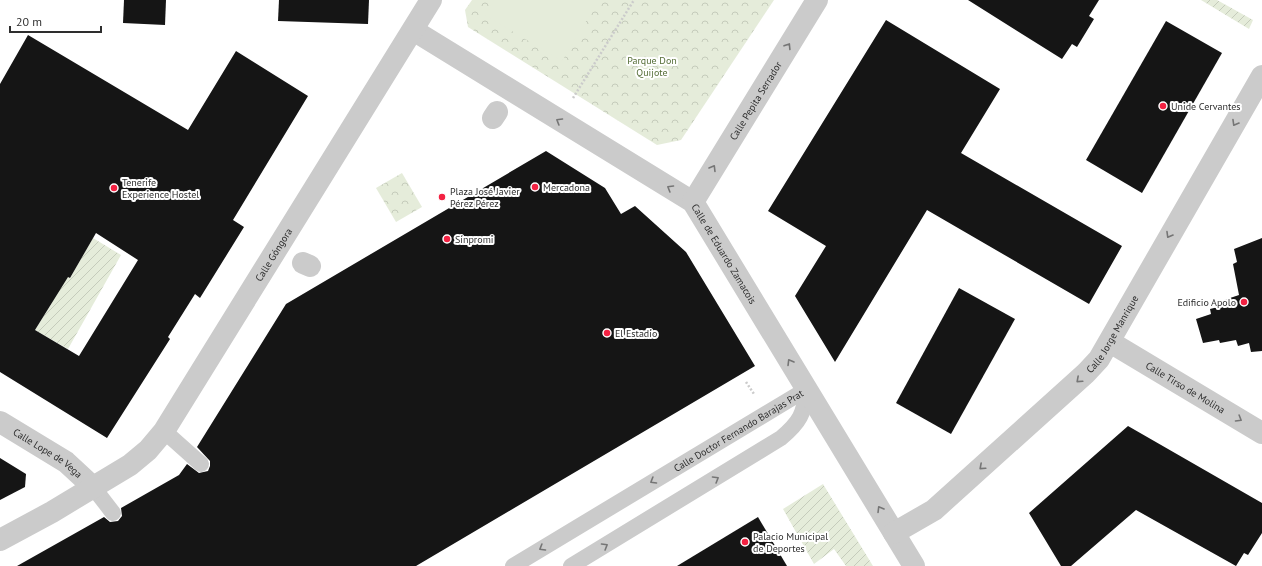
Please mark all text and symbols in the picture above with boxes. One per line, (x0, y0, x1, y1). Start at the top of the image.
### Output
scale bar (10, 8, 101, 34)
text: 20 m (16, 14, 42, 29)
one-way arrow (784, 43, 791, 50)
park label: Parque Don Quijote (627, 54, 677, 79)
street label: Calle Pepita Serrador (727, 59, 785, 143)
place label: Unide Cervantes (1171, 100, 1240, 113)
marker: Unide Cervantes (1158, 101, 1168, 111)
one-way arrow (556, 118, 563, 125)
one-way arrow (1232, 119, 1239, 126)
one-way arrow (708, 165, 716, 172)
place label: Tenerife Experience Hostel (122, 176, 199, 201)
place label: Mercadona (543, 181, 590, 194)
marker: Mercadona (530, 182, 540, 192)
marker: Tenerife Experience Hostel (109, 183, 119, 193)
place label: Plaza José Javier Pérez Pérez (450, 185, 520, 210)
one-way arrow (667, 185, 674, 193)
marker: Plaza José Javier Pérez Pérez (437, 192, 447, 202)
street label: Calle de Eduardo Zamacois (689, 201, 759, 306)
street label: Calle Góngora (252, 226, 295, 284)
one-way arrow (1167, 231, 1174, 238)
place label: Sinpromi (455, 233, 493, 246)
marker: Sinpromi (442, 234, 452, 244)
street label: Calle Jorge Manrique (1083, 293, 1141, 376)
place label: Edificio Apolo (1177, 296, 1236, 309)
marker: Edificio Apolo (1239, 297, 1249, 307)
place label: El Estadio (615, 327, 657, 340)
marker: El Estadio (602, 328, 612, 338)
one-way arrow (787, 359, 795, 366)
street label: Calle Tirso de Molina (1143, 359, 1227, 416)
one-way arrow (1076, 376, 1083, 383)
street label: Calle Doctor Fernando Barajas Prat (671, 386, 806, 475)
one-way arrow (1235, 415, 1242, 422)
street label: Calle Lope de Vega (11, 426, 85, 481)
one-way arrow (979, 462, 986, 469)
one-way arrow (650, 476, 657, 484)
one-way arrow (712, 476, 719, 483)
one-way arrow (877, 506, 884, 513)
place label: Palacio Municipal de Deportes (753, 530, 828, 555)
marker: Palacio Municipal de Deportes (740, 537, 750, 547)
one-way arrow (601, 543, 608, 550)
one-way arrow (539, 544, 546, 551)

